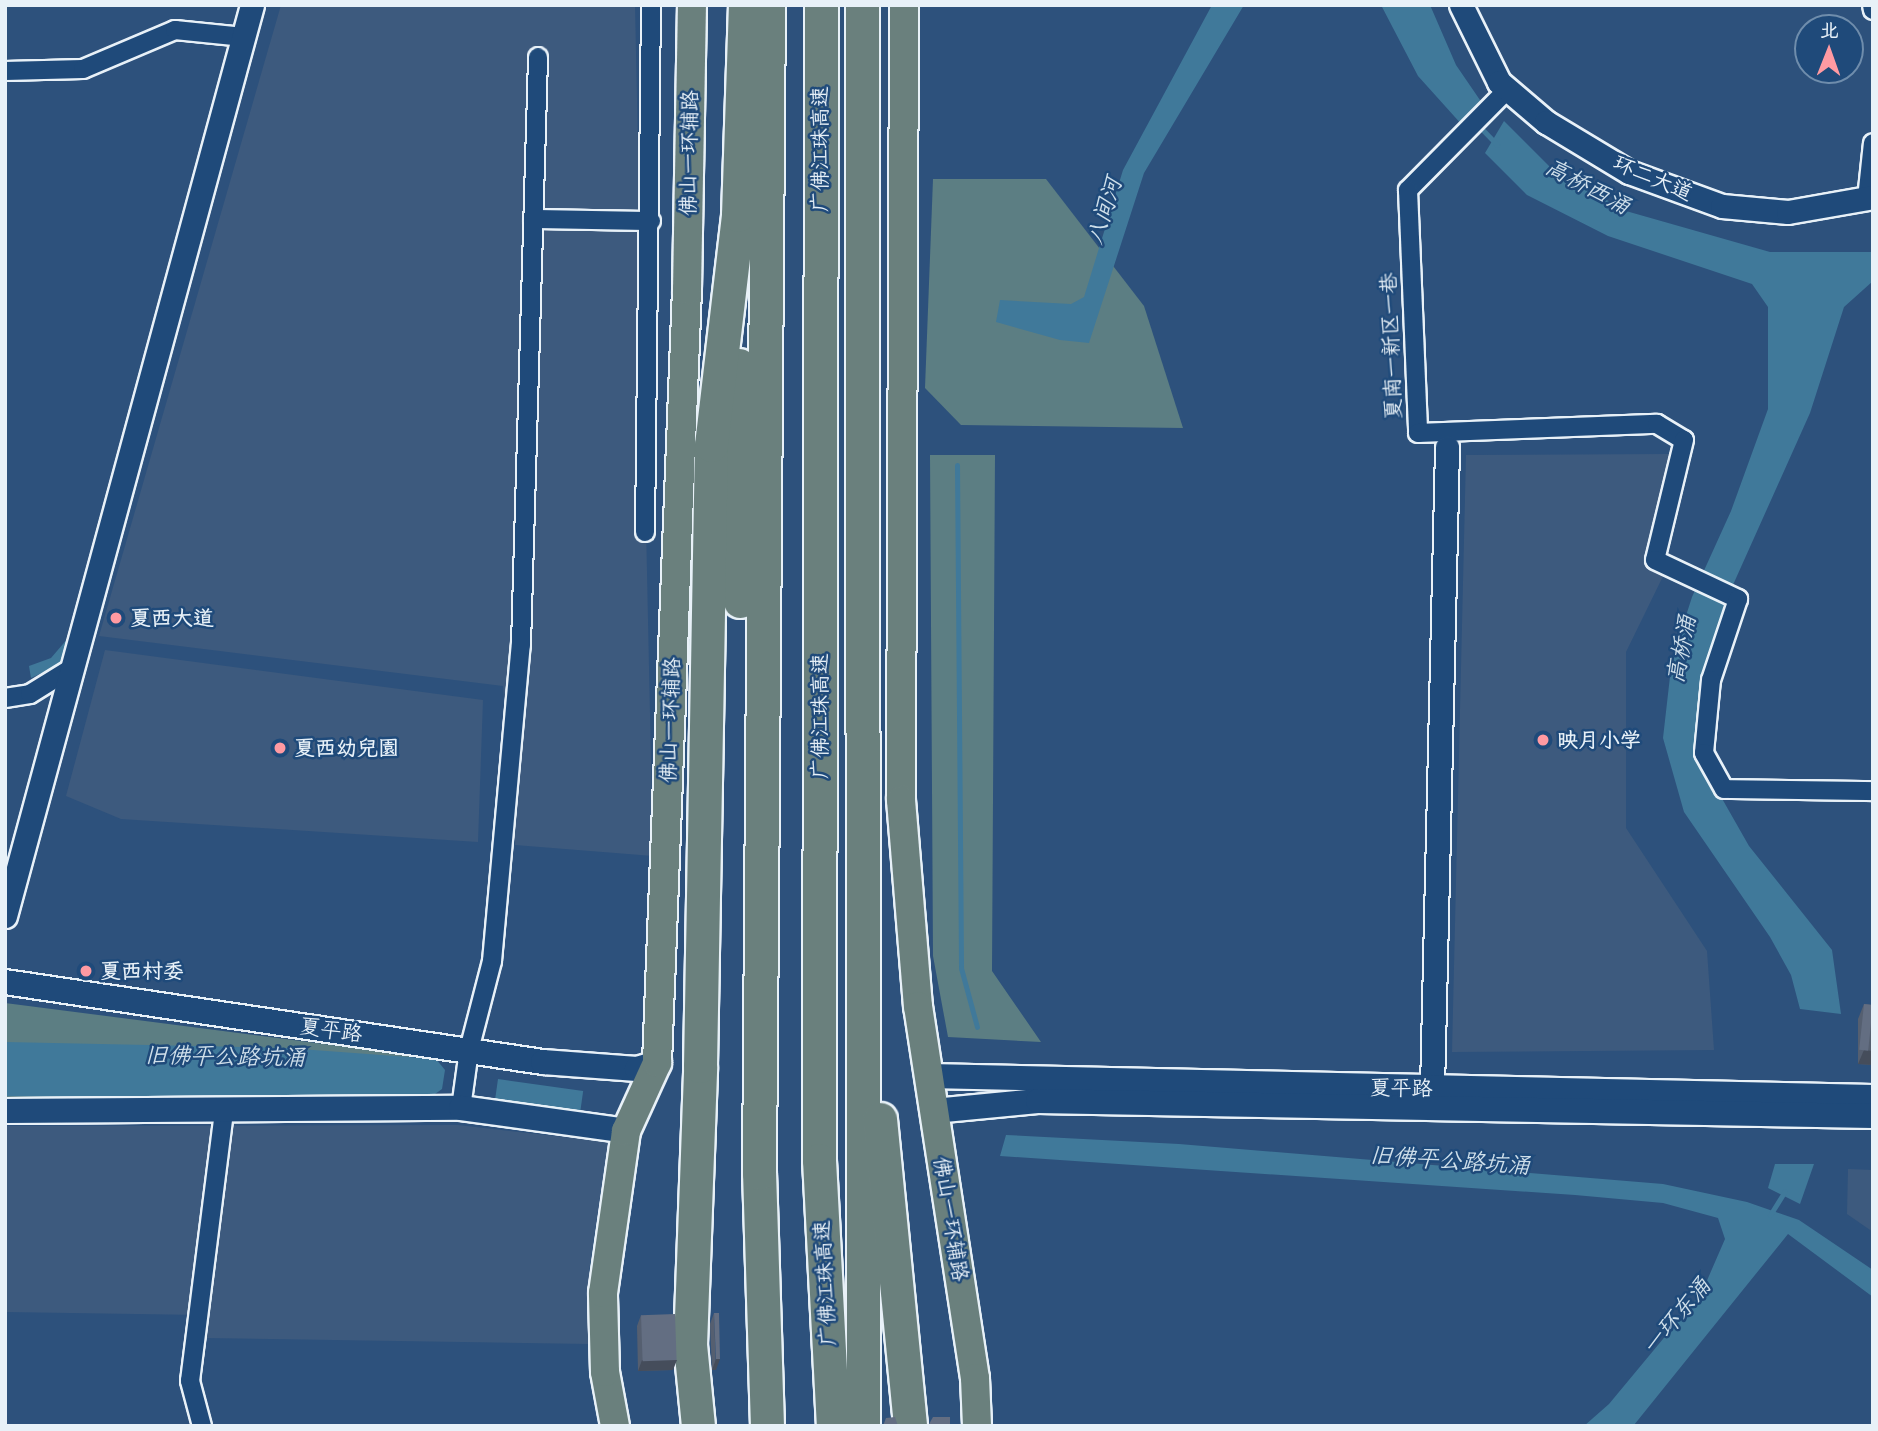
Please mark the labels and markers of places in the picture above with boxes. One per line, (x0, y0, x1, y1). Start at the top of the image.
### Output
place label: 夏西大道 (130, 605, 214, 631)
marker: 夏西大道 (108, 610, 124, 626)
place label: 映月小学 (1557, 727, 1641, 753)
marker: 映月小学 (1535, 732, 1551, 748)
place label: 夏西幼兒園 (294, 735, 399, 761)
marker: 夏西幼兒園 (272, 740, 288, 756)
place label: 夏西村委 (100, 958, 184, 984)
marker: 夏西村委 (78, 963, 94, 979)

